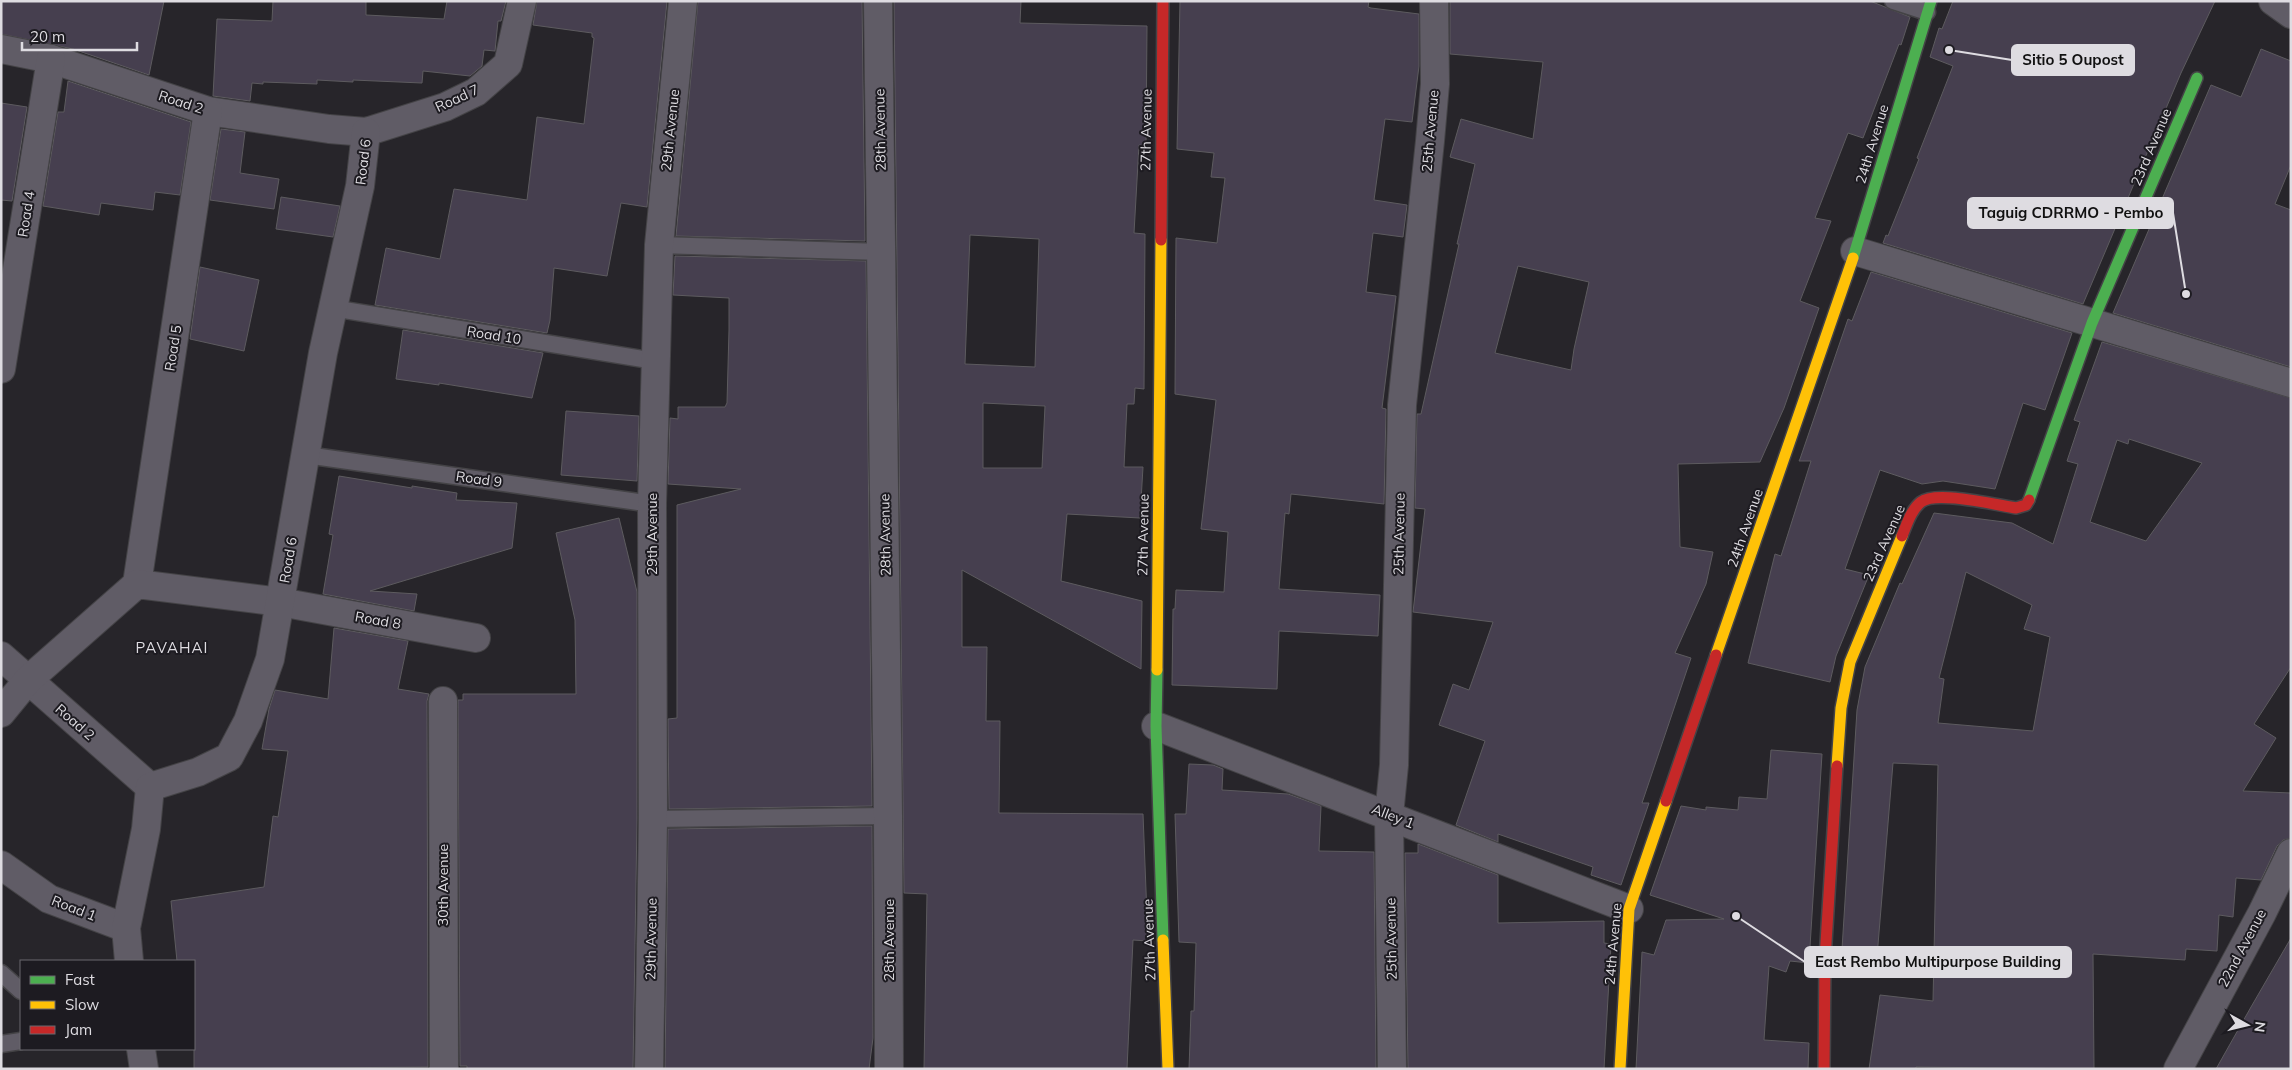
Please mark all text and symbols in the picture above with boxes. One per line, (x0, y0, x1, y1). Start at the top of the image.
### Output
scale bar (22, 20, 138, 52)
text: 20 m (30, 27, 65, 46)
callout: Sitio 5 Oupost (2012, 45, 2134, 75)
text: Sitio 5 Oupost (2022, 50, 2124, 69)
street label: Road 7 (432, 80, 482, 116)
street label: Road 2 (156, 86, 206, 118)
street label: 29th Avenue (657, 88, 683, 172)
street label: 28th Avenue (870, 89, 890, 171)
street label: 27th Avenue (1136, 89, 1156, 171)
street label: 25th Avenue (1417, 89, 1443, 173)
street label: 24th Avenue (1851, 102, 1893, 186)
street label: 23rd Avenue (2127, 105, 2175, 189)
street label: Road 6 (351, 138, 375, 186)
street label: Road 4 (13, 189, 39, 238)
callout: Taguig CDRRMO - Pembo (1968, 198, 2173, 228)
text: Taguig CDRRMO - Pembo (1979, 203, 2164, 222)
street label: Road 10 (466, 322, 522, 348)
street label: Road 5 (160, 324, 186, 372)
street label: Road 9 (455, 467, 503, 491)
street label: 24th Avenue (1723, 486, 1767, 570)
street label: 29th Avenue (643, 493, 661, 575)
street label: 25th Avenue (1389, 493, 1409, 575)
street label: 28th Avenue (875, 494, 895, 576)
street label: 27th Avenue (1133, 494, 1153, 576)
street label: 23rd Avenue (1859, 502, 1909, 584)
street label: Road 6 (275, 536, 301, 584)
street label: Road 8 (354, 607, 402, 633)
district label: PAVAHAI (136, 638, 208, 657)
street label: Road 2 (52, 700, 98, 744)
street label: Alley 1 (1369, 800, 1417, 832)
street label: 30th Avenue (434, 844, 452, 926)
street label: Road 1 (49, 891, 99, 925)
street label: 29th Avenue (641, 898, 661, 980)
street label: 25th Avenue (1381, 898, 1401, 980)
street label: 28th Avenue (880, 899, 898, 981)
street label: 27th Avenue (1139, 899, 1159, 981)
street label: 24th Avenue (1600, 902, 1626, 986)
street label: 22nd Avenue (2214, 906, 2270, 990)
callout: East Rembo Multipurpose Building (1805, 947, 2071, 977)
text: East Rembo Multipurpose Building (1815, 952, 2061, 971)
legend (20, 960, 195, 1050)
text: Fast (65, 970, 95, 989)
text: Slow (65, 995, 99, 1014)
north arrow (2222, 1000, 2272, 1050)
text: Jam (65, 1020, 92, 1039)
text: N (2250, 1020, 2270, 1033)

